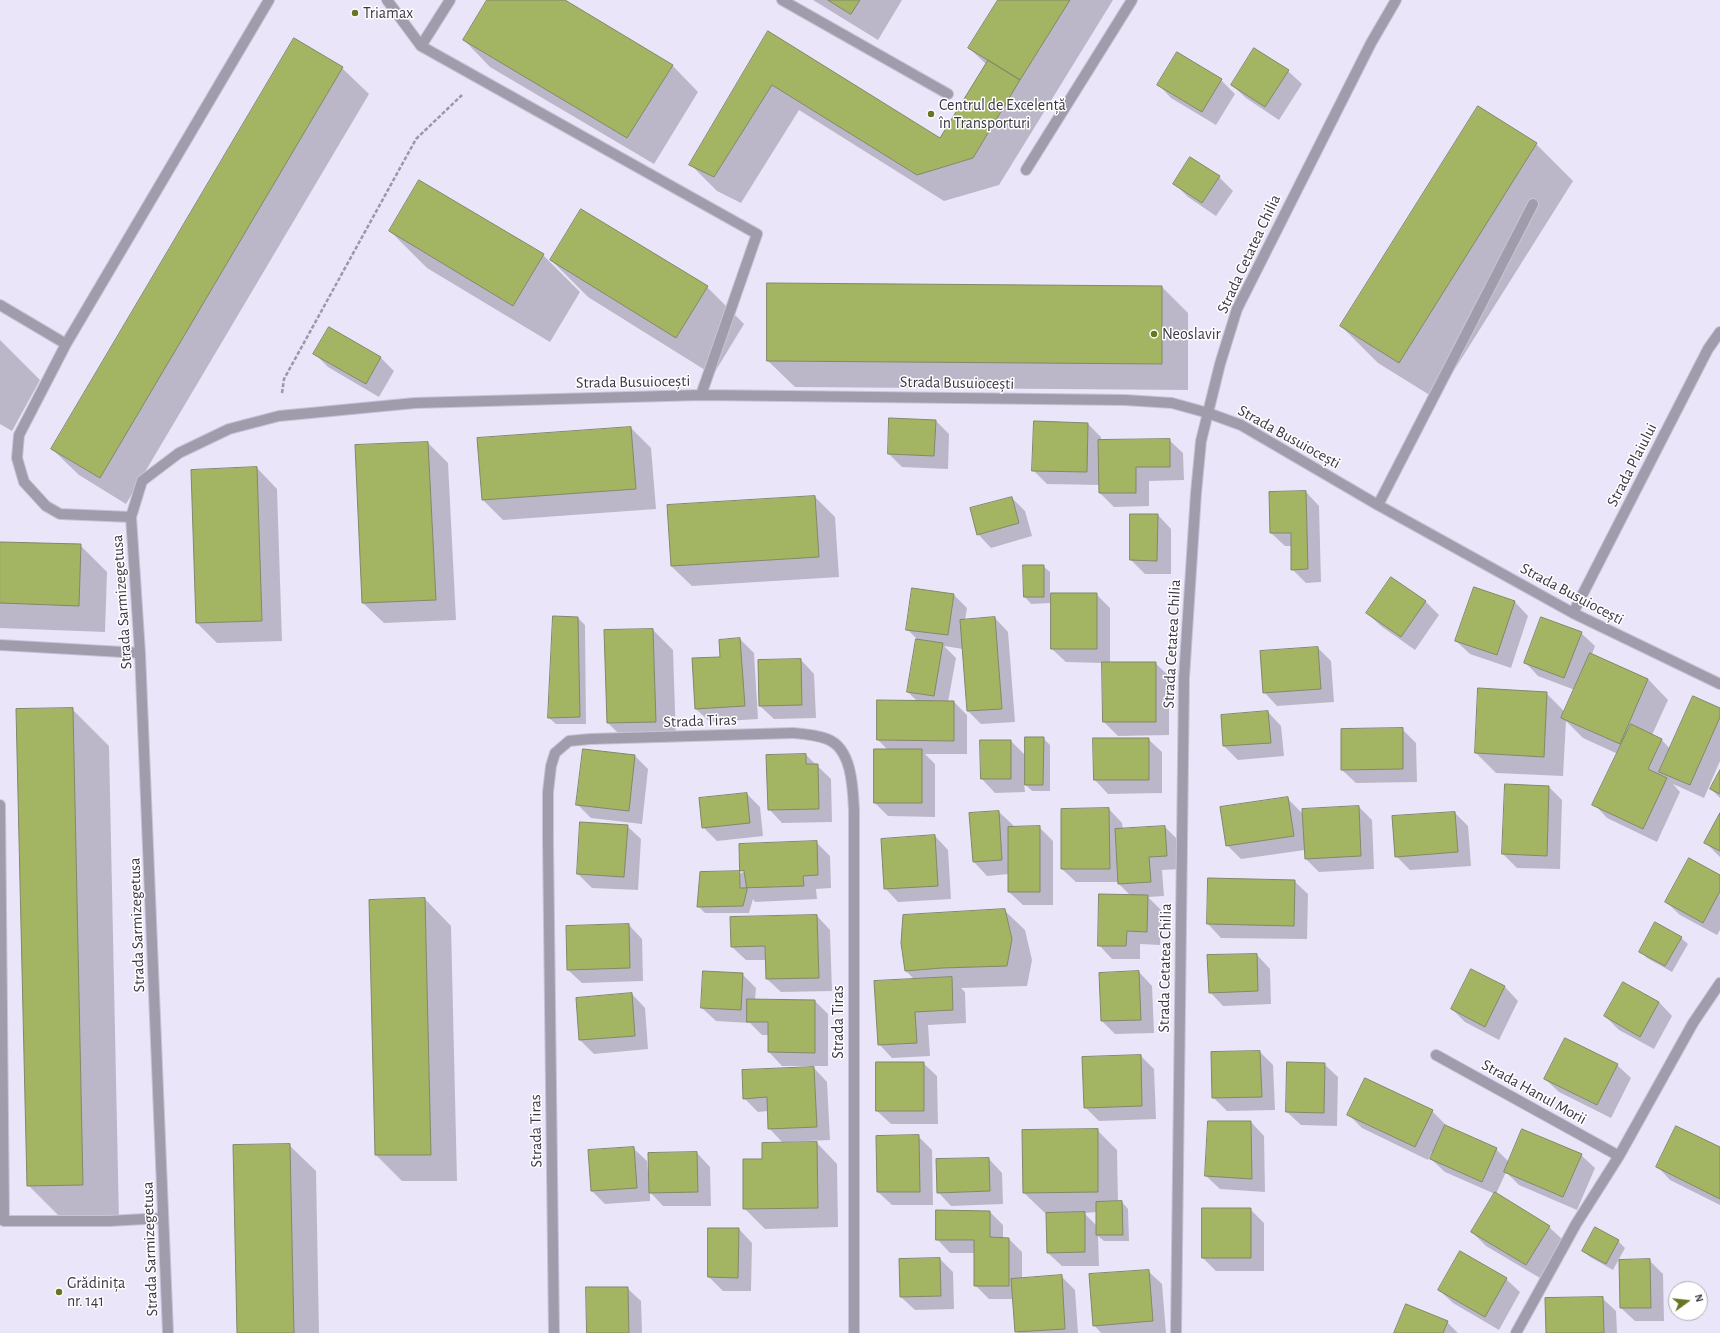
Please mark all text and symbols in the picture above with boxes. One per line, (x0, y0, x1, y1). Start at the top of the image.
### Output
place label: Triamax (363, 3, 413, 23)
marker: Triamax (350, 8, 360, 18)
place label: Centrul de Excelență în Transporturi (939, 95, 1066, 133)
marker: Centrul de Excelență în Transporturi (926, 109, 936, 119)
street label: Strada Cetatea Chilia (1213, 191, 1285, 317)
place label: Neoslavir (1162, 324, 1221, 344)
marker: Neoslavir (1149, 329, 1159, 339)
street label: Strada Busuiocești (576, 371, 690, 393)
street label: Strada Busuiocești (900, 372, 1014, 394)
street label: Strada Busuiocești (1234, 401, 1344, 473)
street label: Strada Plaiului (1603, 420, 1661, 510)
street label: Strada Sarmizegetusa (108, 534, 136, 670)
street label: Strada Busuiocești (1517, 559, 1627, 629)
street label: Strada Cetatea Chilia (1159, 579, 1185, 709)
street label: Strada Tiras (663, 710, 737, 732)
street label: Strada Sarmizegetusa (125, 857, 149, 993)
street label: Strada Cetatea Chilia (1154, 903, 1176, 1033)
street label: Strada Tiras (828, 985, 848, 1059)
street label: Strada Hanul Morii (1478, 1055, 1590, 1129)
street label: Strada Tiras (526, 1094, 546, 1168)
street label: Strada Sarmizegetusa (138, 1181, 162, 1317)
place label: Grădinița nr. 141 (67, 1273, 125, 1311)
north arrow (1668, 1281, 1708, 1321)
marker: Grădinița nr. 141 (54, 1287, 64, 1297)
text: N (1693, 1293, 1705, 1303)

